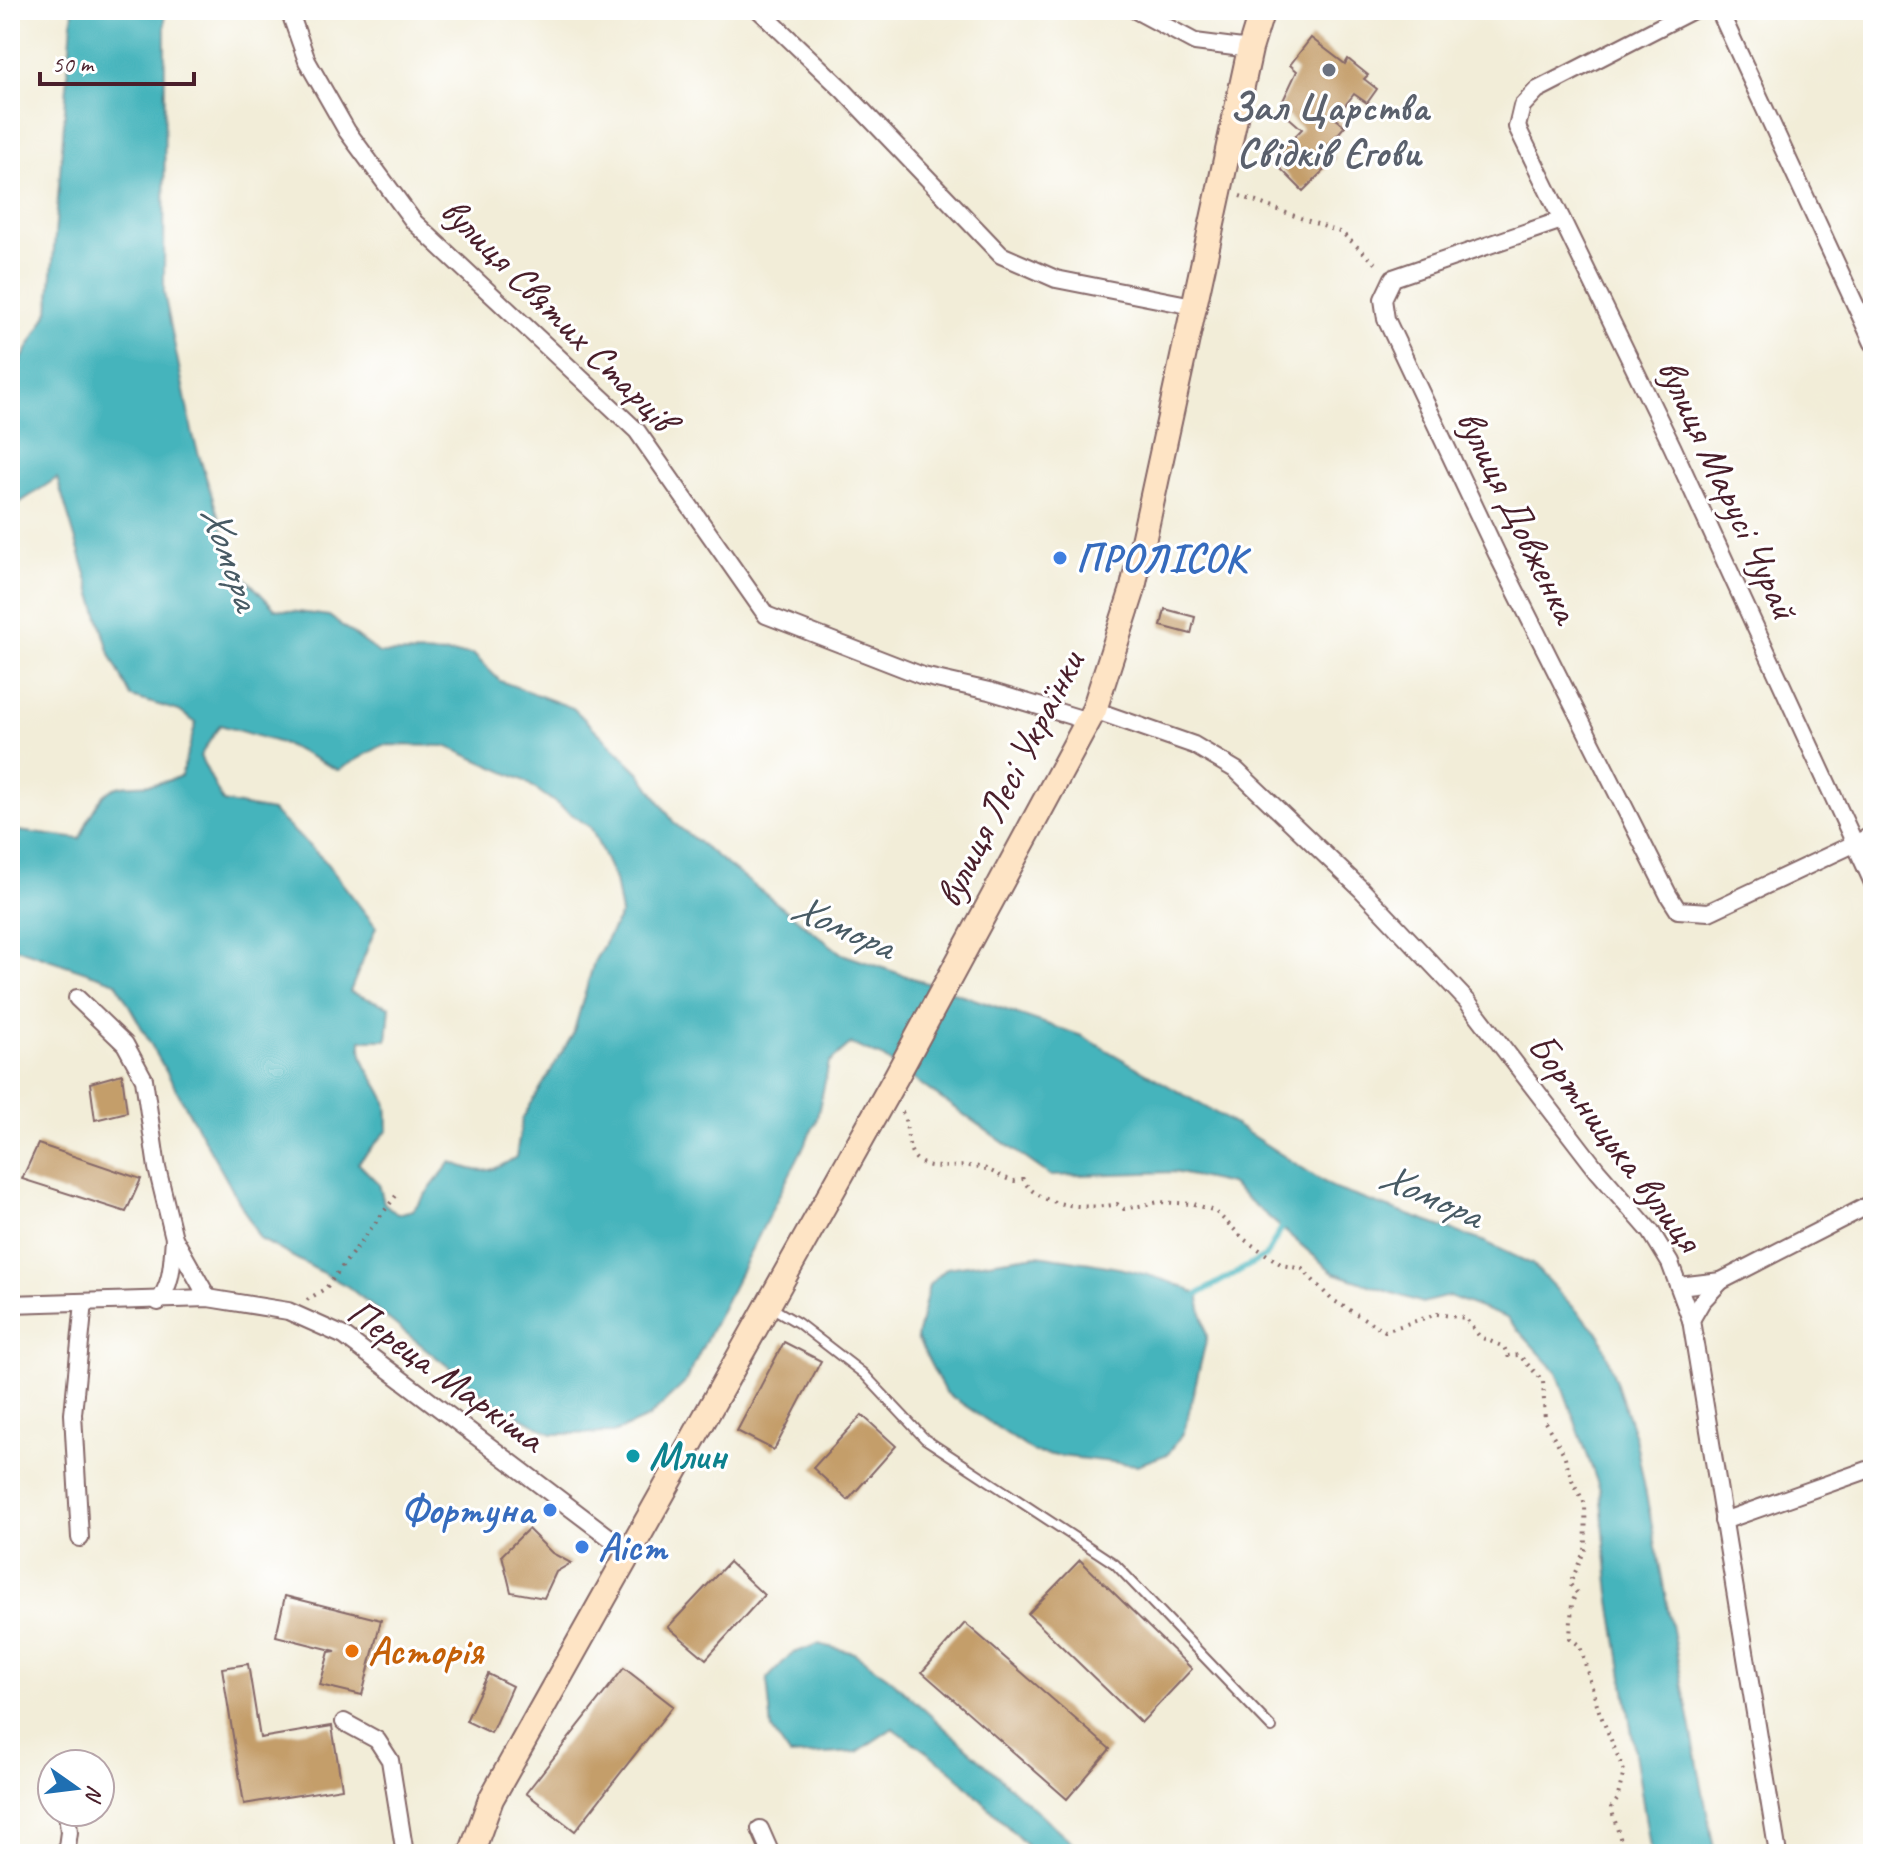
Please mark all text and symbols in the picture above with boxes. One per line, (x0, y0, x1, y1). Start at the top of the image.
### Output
scale bar (40, 36, 194, 86)
text: 50 m (52, 49, 95, 79)
marker: Зал Царства Свідків Єгови (1320, 61, 1338, 79)
place label: Зал Царства Свідків Єгови (1230, 82, 1432, 178)
street label: вулиця Святих Старців (430, 186, 692, 448)
street label: вулиця Марусі Чурай (1646, 351, 1811, 629)
street label: вулиця Довженка (1445, 401, 1593, 634)
water label: Хомора (189, 498, 275, 620)
place label: ПРОЛІСОК (1076, 533, 1251, 583)
marker: ПРОЛІСОК (1051, 549, 1069, 567)
street label: вулиця Лесі Українки (923, 641, 1096, 915)
water label: Хомора (784, 880, 907, 974)
street label: Бортницька вулиця (1516, 1023, 1716, 1264)
water label: Хомора (1372, 1149, 1495, 1243)
street label: Переца Маркіша (338, 1287, 556, 1465)
place label: Млин (649, 1431, 728, 1481)
marker: Млин (624, 1447, 642, 1465)
place label: Фортуна (401, 1485, 537, 1535)
marker: Фортуна (541, 1501, 559, 1519)
place label: Аіст (598, 1522, 669, 1572)
marker: Аіст (573, 1538, 591, 1556)
place label: Асторія (368, 1626, 485, 1676)
marker: Асторія (343, 1642, 361, 1660)
north arrow (36, 1748, 116, 1828)
text: N (78, 1783, 110, 1806)

